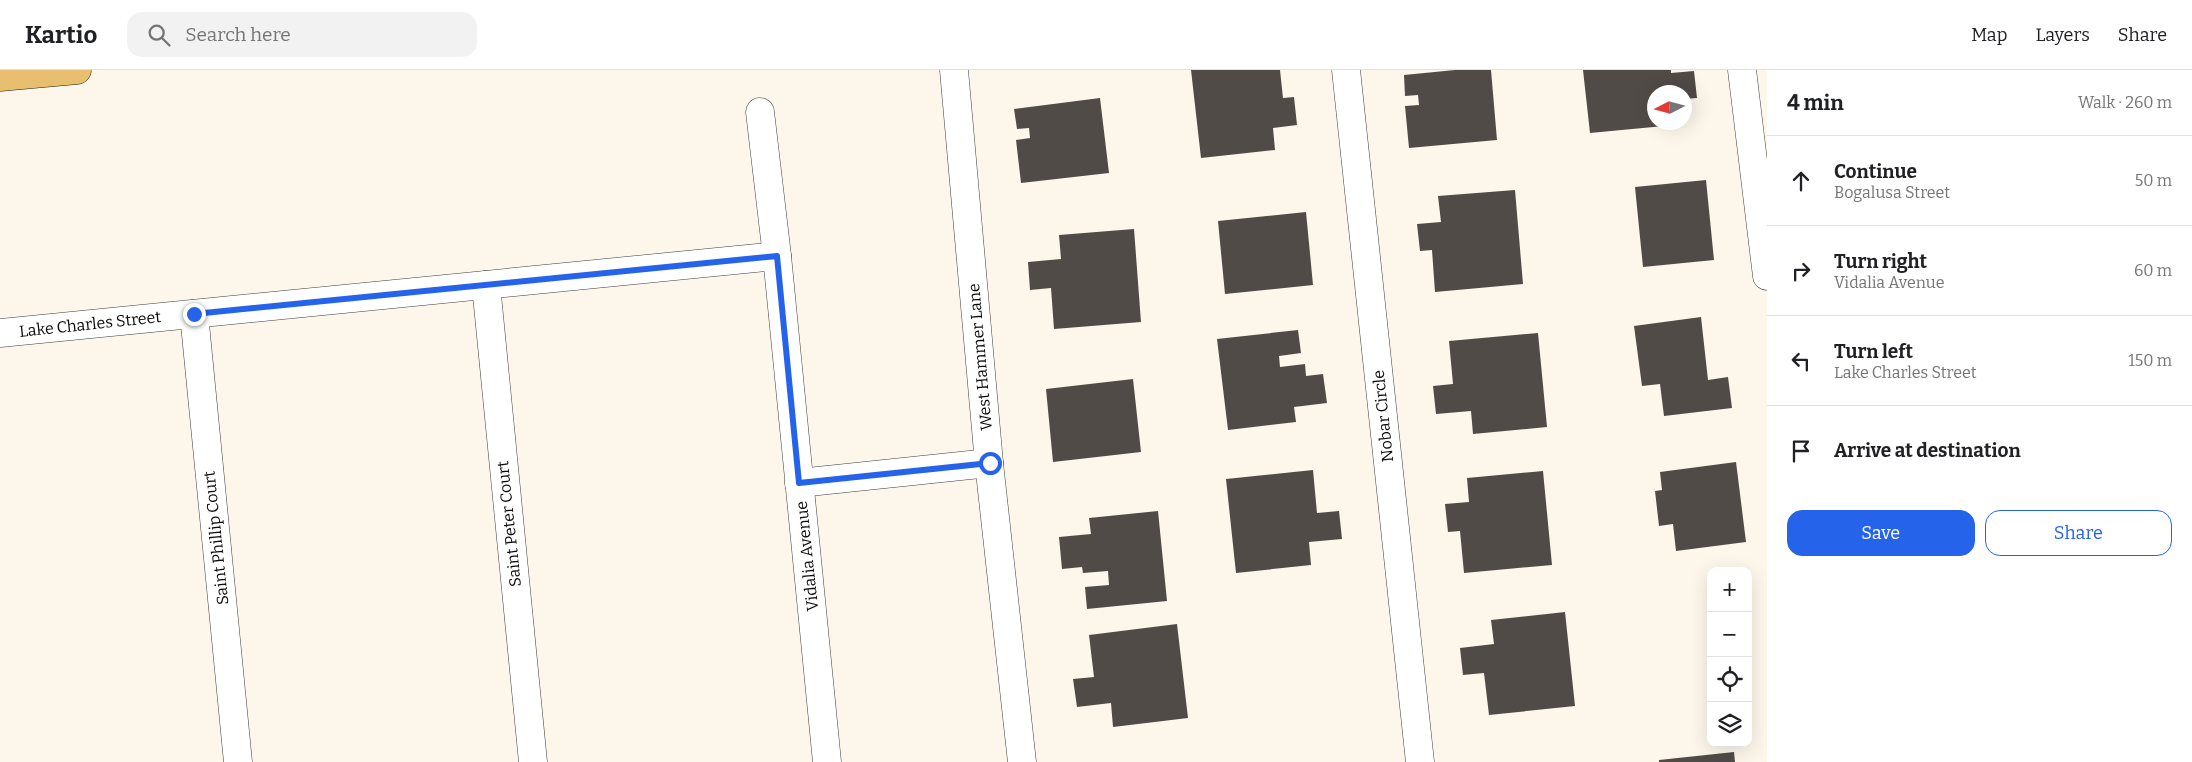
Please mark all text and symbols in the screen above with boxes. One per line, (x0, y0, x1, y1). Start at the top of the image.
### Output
search box (127, 12, 477, 57)
text: Kartio (25, 21, 97, 49)
icon: search (145, 21, 173, 49)
text: Search here (185, 23, 291, 46)
text: Map (1971, 24, 2007, 46)
text: Layers (2035, 24, 2090, 46)
text: Share (2118, 24, 2167, 46)
north arrow (1647, 85, 1692, 130)
text: 4 min (1787, 90, 1844, 116)
text: Walk · 260 m (2078, 93, 2172, 112)
text: Continue (1834, 160, 1917, 183)
icon: ahead (1787, 167, 1815, 195)
text: 50 m (2135, 171, 2172, 190)
text: Bogalusa Street (1834, 183, 1950, 202)
text: Turn right (1834, 250, 1927, 273)
icon: right (1787, 257, 1815, 285)
text: 60 m (2134, 261, 2172, 280)
text: Vidalia Avenue (1834, 273, 1945, 292)
street label: West Hammer Lane (964, 283, 996, 431)
route end (183, 303, 206, 326)
street label: Lake Charles Street (18, 307, 162, 341)
text: Turn left (1834, 340, 1913, 363)
icon: left (1787, 347, 1815, 375)
text: 150 m (2128, 351, 2172, 370)
text: Lake Charles Street (1834, 363, 1977, 382)
street label: Nobar Circle (1369, 369, 1397, 463)
icon: arrive (1787, 437, 1815, 465)
text: Arrive at destination (1834, 439, 2021, 462)
route start (979, 452, 1002, 475)
street label: Saint Peter Court (493, 460, 525, 588)
street label: Saint Phillip Court (200, 470, 232, 606)
street label: Vidalia Avenue (792, 500, 822, 612)
button: Save (1787, 510, 1975, 556)
button: Share (1985, 510, 2172, 556)
map controls (1707, 567, 1752, 747)
button: + (1707, 567, 1752, 612)
button: − (1707, 612, 1752, 657)
button: locate (1707, 657, 1752, 702)
button: layers (1707, 702, 1752, 747)

